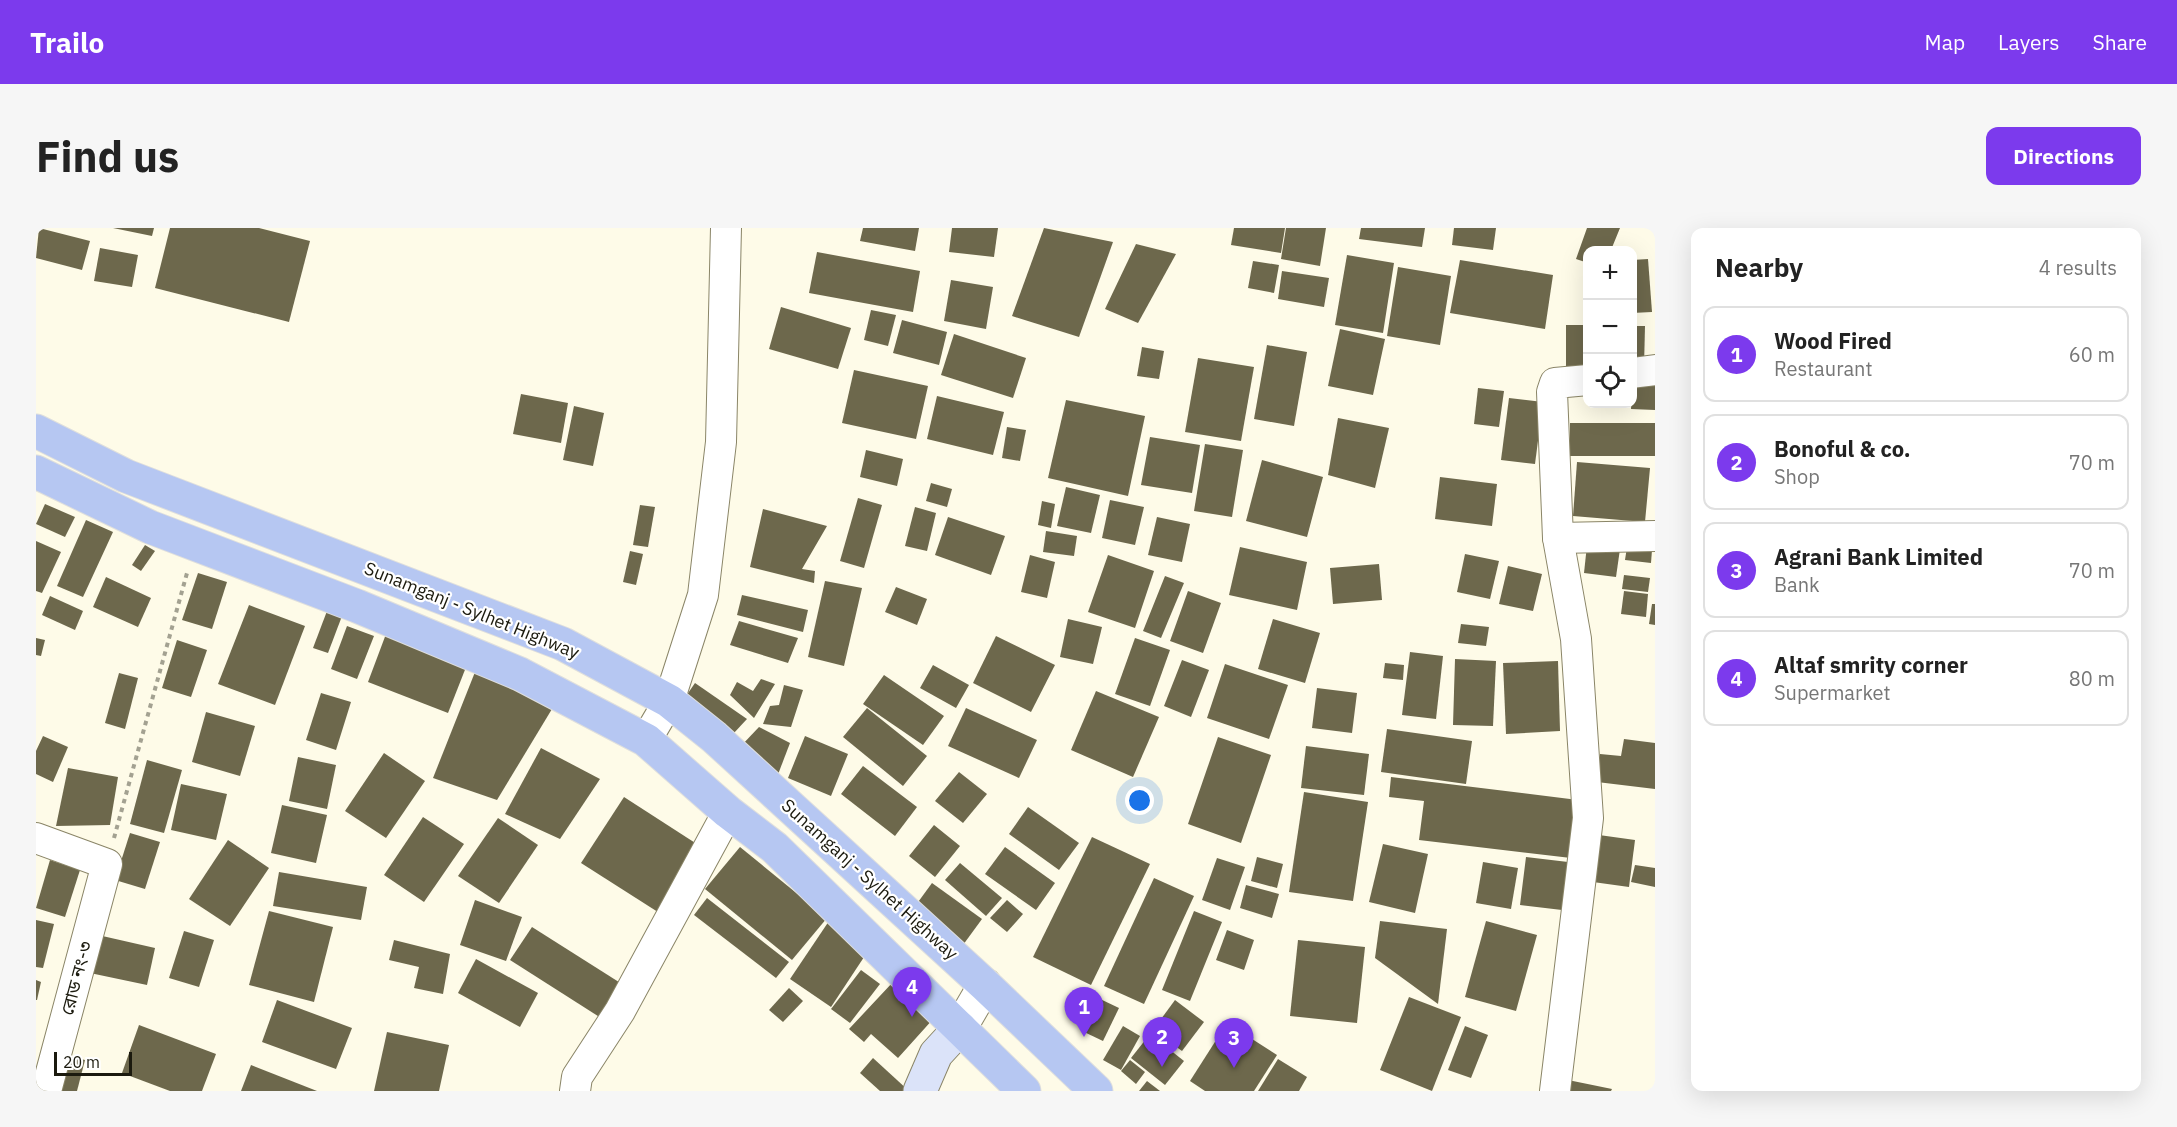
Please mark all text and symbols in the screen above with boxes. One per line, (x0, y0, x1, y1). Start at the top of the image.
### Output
text: Trailo (30, 24, 104, 61)
text: Map (1925, 28, 1965, 56)
text: Layers (1998, 28, 2060, 56)
text: Share (2093, 28, 2147, 56)
button: Directions (1986, 127, 2141, 185)
text: Find us (36, 129, 179, 184)
map controls (1583, 246, 1637, 408)
button: + (1583, 246, 1637, 300)
text: Nearby (1715, 250, 1803, 284)
text: 4 results (2039, 254, 2117, 281)
button: − (1583, 300, 1637, 354)
text: Wood Fired (1774, 326, 1892, 355)
text: 1 (1731, 341, 1743, 368)
text: 60 m (2069, 341, 2115, 368)
button: locate (1583, 354, 1637, 408)
text: Restaurant (1774, 355, 1872, 382)
text: Bonoful & co. (1774, 434, 1911, 463)
text: 2 (1731, 449, 1743, 476)
text: 70 m (2069, 449, 2115, 476)
text: Shop (1774, 463, 1820, 490)
text: Agrani Bank Limited (1774, 542, 1983, 571)
street label: Sunamganj - Sylhet Highway (361, 556, 583, 664)
text: 3 (1731, 557, 1743, 584)
text: 70 m (2069, 557, 2115, 584)
text: Bank (1774, 571, 1820, 598)
text: Altaf smrity corner (1774, 650, 1968, 679)
text: 4 (1731, 665, 1743, 692)
text: 80 m (2069, 665, 2115, 692)
text: Supermarket (1774, 679, 1891, 706)
your location (1125, 786, 1154, 815)
street label: Sunamganj - Sylhet Highway (777, 794, 963, 964)
street label: রোড নং-৩ (55, 938, 97, 1018)
pin: 4 (892, 968, 932, 1017)
pin: 1 (1064, 988, 1104, 1037)
pin: 2 (1142, 1018, 1182, 1067)
pin: 3 (1214, 1018, 1254, 1068)
scale bar (54, 1049, 132, 1076)
text: 20 m (63, 1052, 100, 1072)

